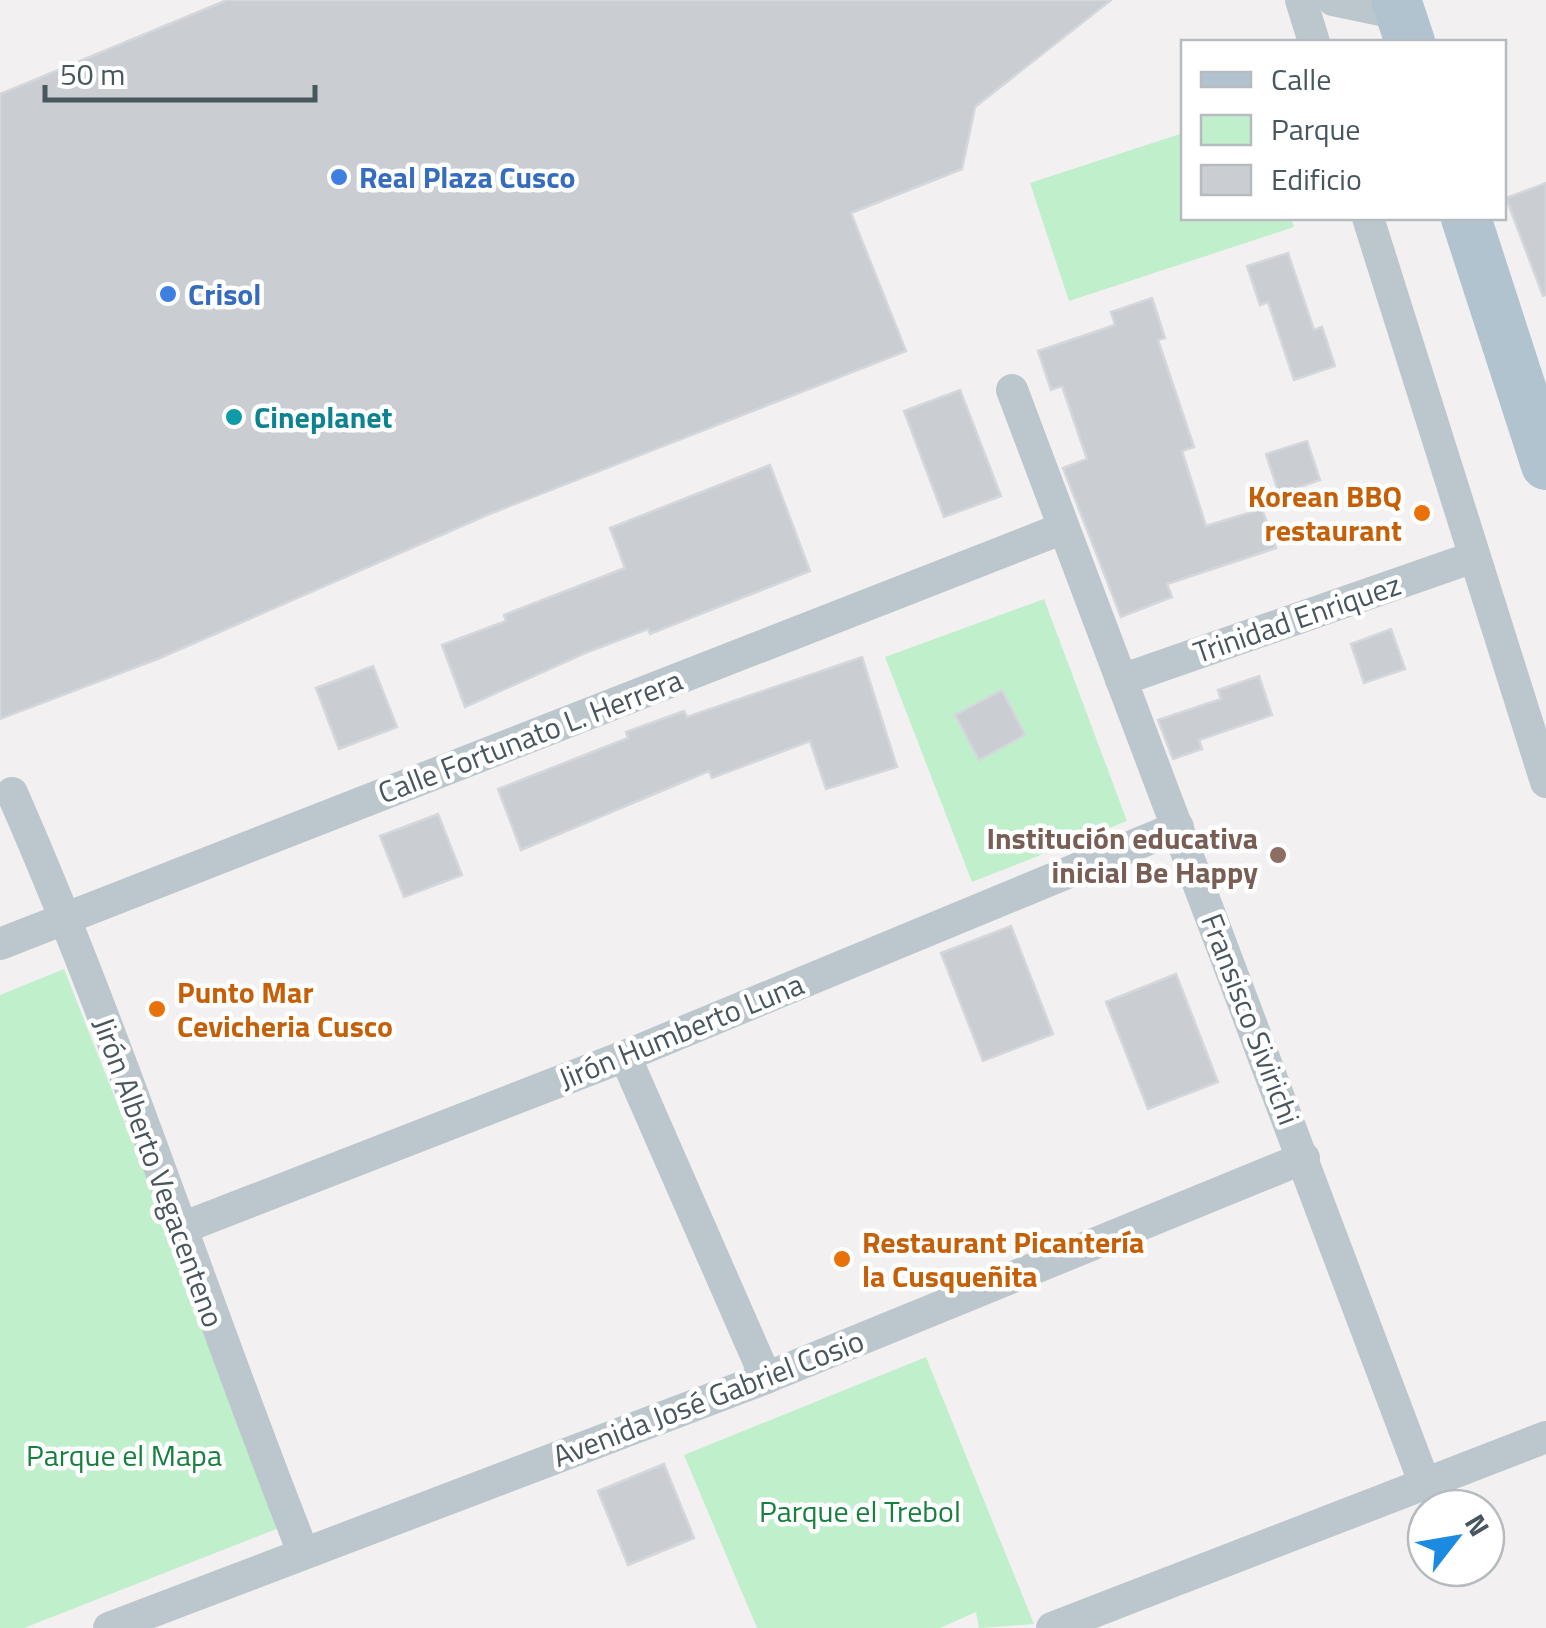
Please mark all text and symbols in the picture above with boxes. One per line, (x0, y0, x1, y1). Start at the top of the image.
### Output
scale bar (45, 40, 315, 102)
legend (1181, 40, 1506, 220)
text: 50 m (60, 51, 125, 97)
text: Calle (1271, 56, 1331, 102)
text: Parque (1271, 106, 1361, 152)
place label: Real Plaza Cusco (359, 154, 575, 200)
text: Edificio (1271, 156, 1362, 202)
marker: Real Plaza Cusco (328, 166, 350, 188)
place label: Crisol (188, 271, 261, 317)
marker: Crisol (157, 283, 179, 305)
place label: Cineplanet (254, 394, 393, 440)
marker: Cineplanet (223, 406, 245, 428)
place label: Korean BBQ restaurant (1248, 473, 1402, 553)
marker: Korean BBQ restaurant (1411, 502, 1433, 524)
street label: Trinidad Enriquez (1187, 561, 1407, 675)
street label: Calle Fortunato L. Herrera (371, 657, 689, 815)
place label: Institución educativa inicial Be Happy (986, 815, 1258, 895)
marker: Institución educativa inicial Be Happy (1267, 844, 1289, 866)
street label: Fransisco Sivirichi (1190, 907, 1312, 1131)
street label: Jirón Humberto Luna (552, 961, 810, 1101)
place label: Punto Mar Cevicheria Cusco (177, 969, 393, 1049)
marker: Punto Mar Cevicheria Cusco (146, 998, 168, 1020)
street label: Jirón Alberto Vegacenteno (82, 1011, 236, 1333)
place label: Restaurant Picantería la Cusqueñita (862, 1219, 1144, 1299)
marker: Restaurant Picantería la Cusqueñita (831, 1248, 853, 1270)
street label: Avenida José Gabriel Cosio (546, 1317, 870, 1479)
park label: Parque el Mapa (26, 1432, 222, 1478)
park label: Parque el Trebol (759, 1488, 961, 1534)
north arrow (1406, 1488, 1506, 1588)
text: N (1454, 1505, 1501, 1544)

